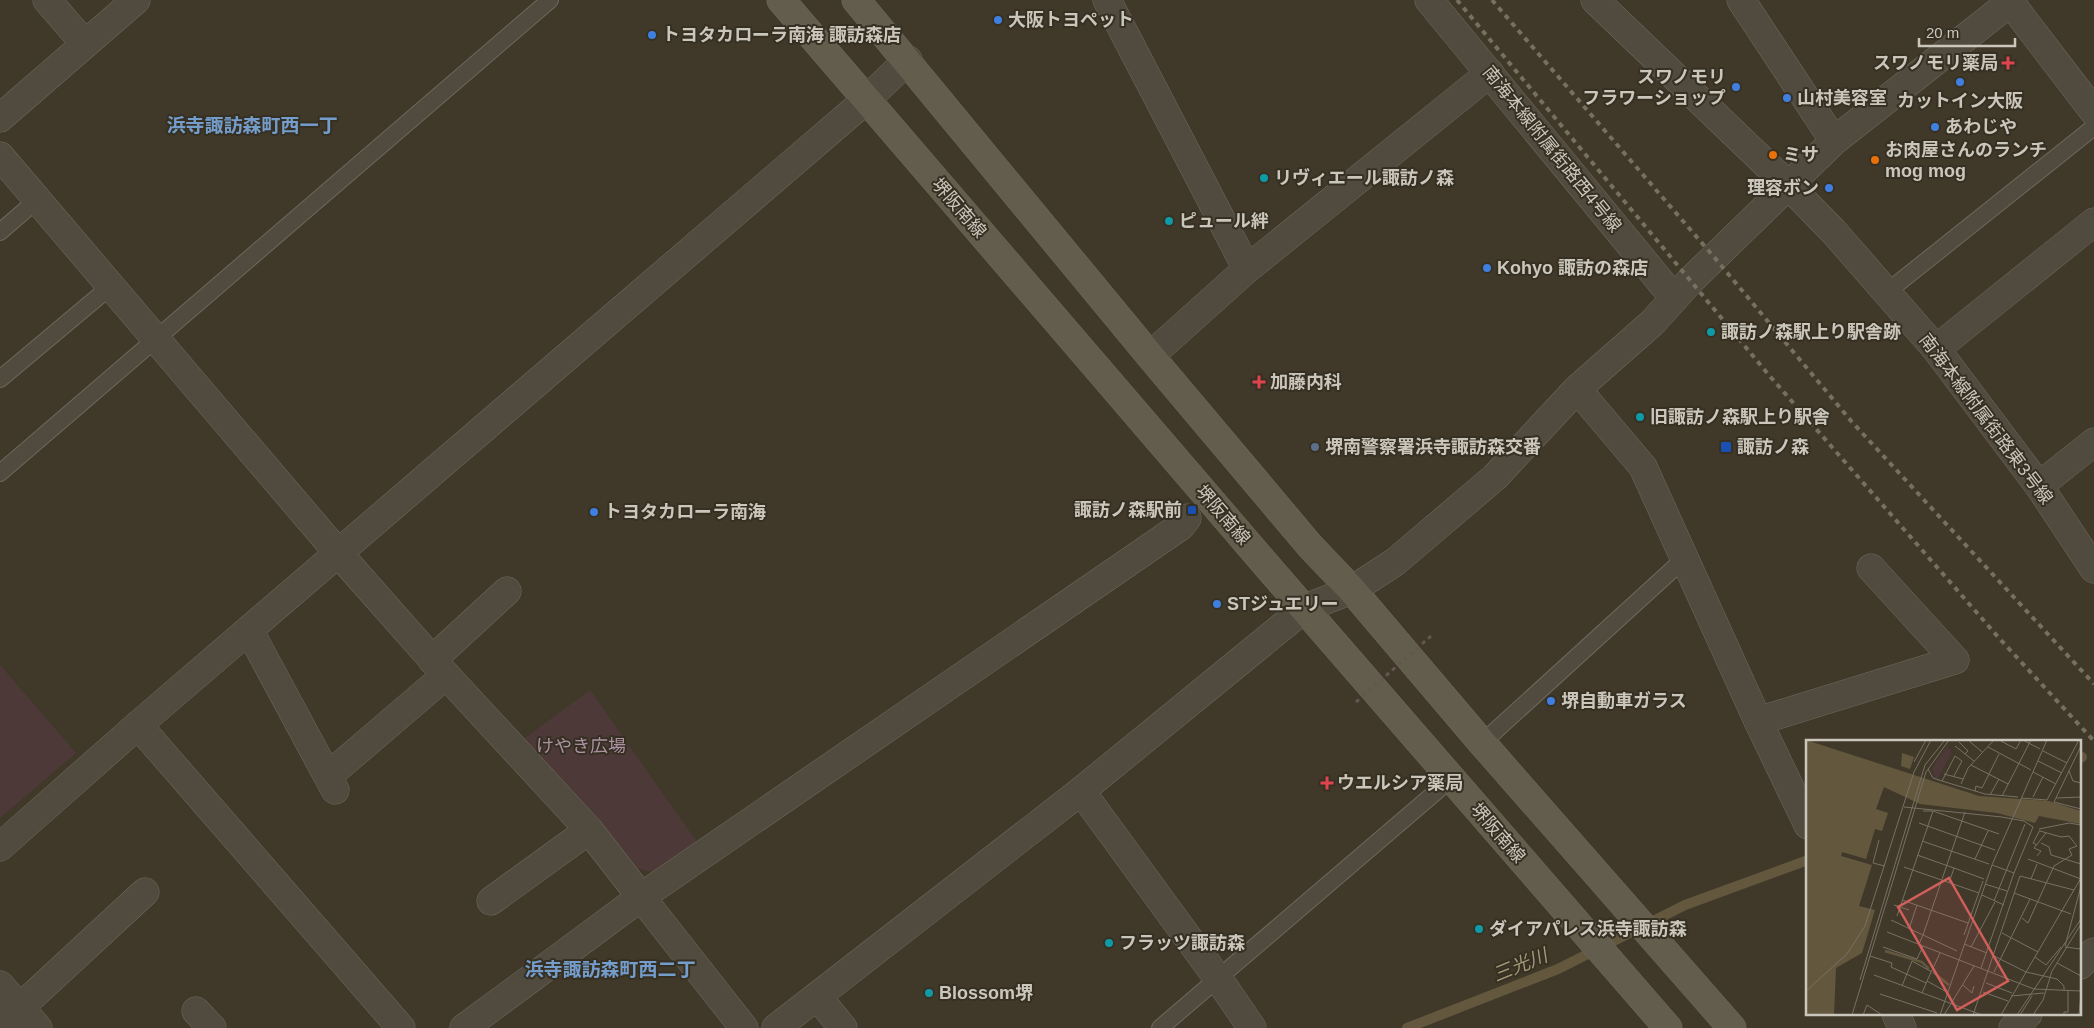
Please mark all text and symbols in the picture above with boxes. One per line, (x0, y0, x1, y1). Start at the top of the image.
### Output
place label: 大阪トヨペット (1008, 10, 1134, 30)
marker: 大阪トヨペット (992, 14, 1004, 26)
scale bar (1919, 15, 2015, 47)
text: 20 m (1926, 24, 1959, 41)
place label: トヨタカローラ南海 諏訪森店 (662, 25, 901, 45)
marker: トヨタカローラ南海 諏訪森店 (646, 29, 658, 41)
place label: スワノモリ薬局 (1873, 53, 1998, 73)
marker: スワノモリ薬局 (2002, 57, 2014, 69)
street label: 南海本線附属街路西4号線 (1479, 62, 1625, 236)
place label: スワノモリ フラワーショップ (1582, 67, 1726, 108)
marker: カットイン大阪 (1954, 76, 1966, 88)
marker: スワノモリ フラワーショップ (1730, 81, 1742, 93)
place label: 山村美容室 (1797, 88, 1887, 108)
place label: カットイン大阪 (1897, 91, 2023, 111)
marker: 山村美容室 (1781, 92, 1793, 104)
district label: 浜寺諏訪森町西一丁 (166, 115, 338, 136)
place label: あわじや (1945, 117, 2017, 137)
marker: あわじや (1929, 121, 1941, 133)
place label: お肉屋さんのランチ mog mog (1885, 140, 2047, 181)
place label: ミサ (1783, 145, 1819, 165)
marker: ミサ (1767, 149, 1779, 161)
marker: お肉屋さんのランチ mog mog (1869, 154, 1881, 166)
place label: リヴィエール諏訪ノ森 (1274, 167, 1454, 188)
marker: リヴィエール諏訪ノ森 (1258, 172, 1270, 184)
street label: 堺阪南線 (928, 174, 990, 242)
place label: 理容ボン (1747, 178, 1819, 198)
marker: 理容ボン (1823, 182, 1835, 194)
place label: ピュール絆 (1179, 211, 1269, 231)
marker: ピュール絆 (1163, 215, 1175, 227)
place label: Kohyo 諏訪の森店 (1497, 258, 1648, 278)
marker: Kohyo 諏訪の森店 (1481, 262, 1493, 274)
place label: 諏訪ノ森駅上り駅舎跡 (1721, 322, 1901, 342)
marker: 諏訪ノ森駅上り駅舎跡 (1705, 326, 1717, 338)
street label: 南海本線附属街路東3号線 (1915, 330, 2057, 508)
place label: 加藤内科 (1270, 372, 1342, 392)
marker: 加藤内科 (1252, 375, 1266, 389)
place label: 旧諏訪ノ森駅上り駅舎 (1650, 407, 1830, 427)
marker: 旧諏訪ノ森駅上り駅舎 (1634, 411, 1646, 423)
place label: 堺南警察署浜寺諏訪森交番 (1325, 437, 1541, 457)
place label: 諏訪ノ森 (1737, 437, 1809, 457)
marker: 諏訪ノ森 (1719, 440, 1733, 454)
marker: 堺南警察署浜寺諏訪森交番 (1309, 441, 1321, 453)
street label: 堺阪南線 (1192, 481, 1254, 549)
place label: 諏訪ノ森駅前 (1074, 500, 1182, 520)
place label: トヨタカローラ南海 (604, 502, 766, 522)
marker: 諏訪ノ森駅前 (1186, 504, 1198, 516)
marker: トヨタカローラ南海 (588, 506, 600, 518)
place label: STジュエリー (1227, 594, 1339, 614)
marker: STジュエリー (1211, 598, 1223, 610)
place label: 堺自動車ガラス (1561, 691, 1687, 711)
marker: 堺自動車ガラス (1545, 695, 1557, 707)
park label: けやき広場 (536, 736, 626, 756)
inset map (1806, 740, 2082, 1016)
place label: ウエルシア薬局 (1337, 773, 1463, 793)
marker: ウエルシア薬局 (1321, 777, 1333, 789)
street label: 堺阪南線 (1467, 799, 1529, 867)
place label: ダイアパレス浜寺諏訪森 (1489, 919, 1687, 939)
marker: ダイアパレス浜寺諏訪森 (1473, 923, 1485, 935)
place label: フラッツ諏訪森 (1119, 933, 1245, 953)
marker: フラッツ諏訪森 (1103, 937, 1115, 949)
water label: 三光川 (1490, 944, 1552, 985)
district label: 浜寺諏訪森町西二丁 (524, 959, 696, 980)
place label: Blossom堺 (939, 983, 1034, 1003)
marker: Blossom堺 (923, 987, 935, 999)

